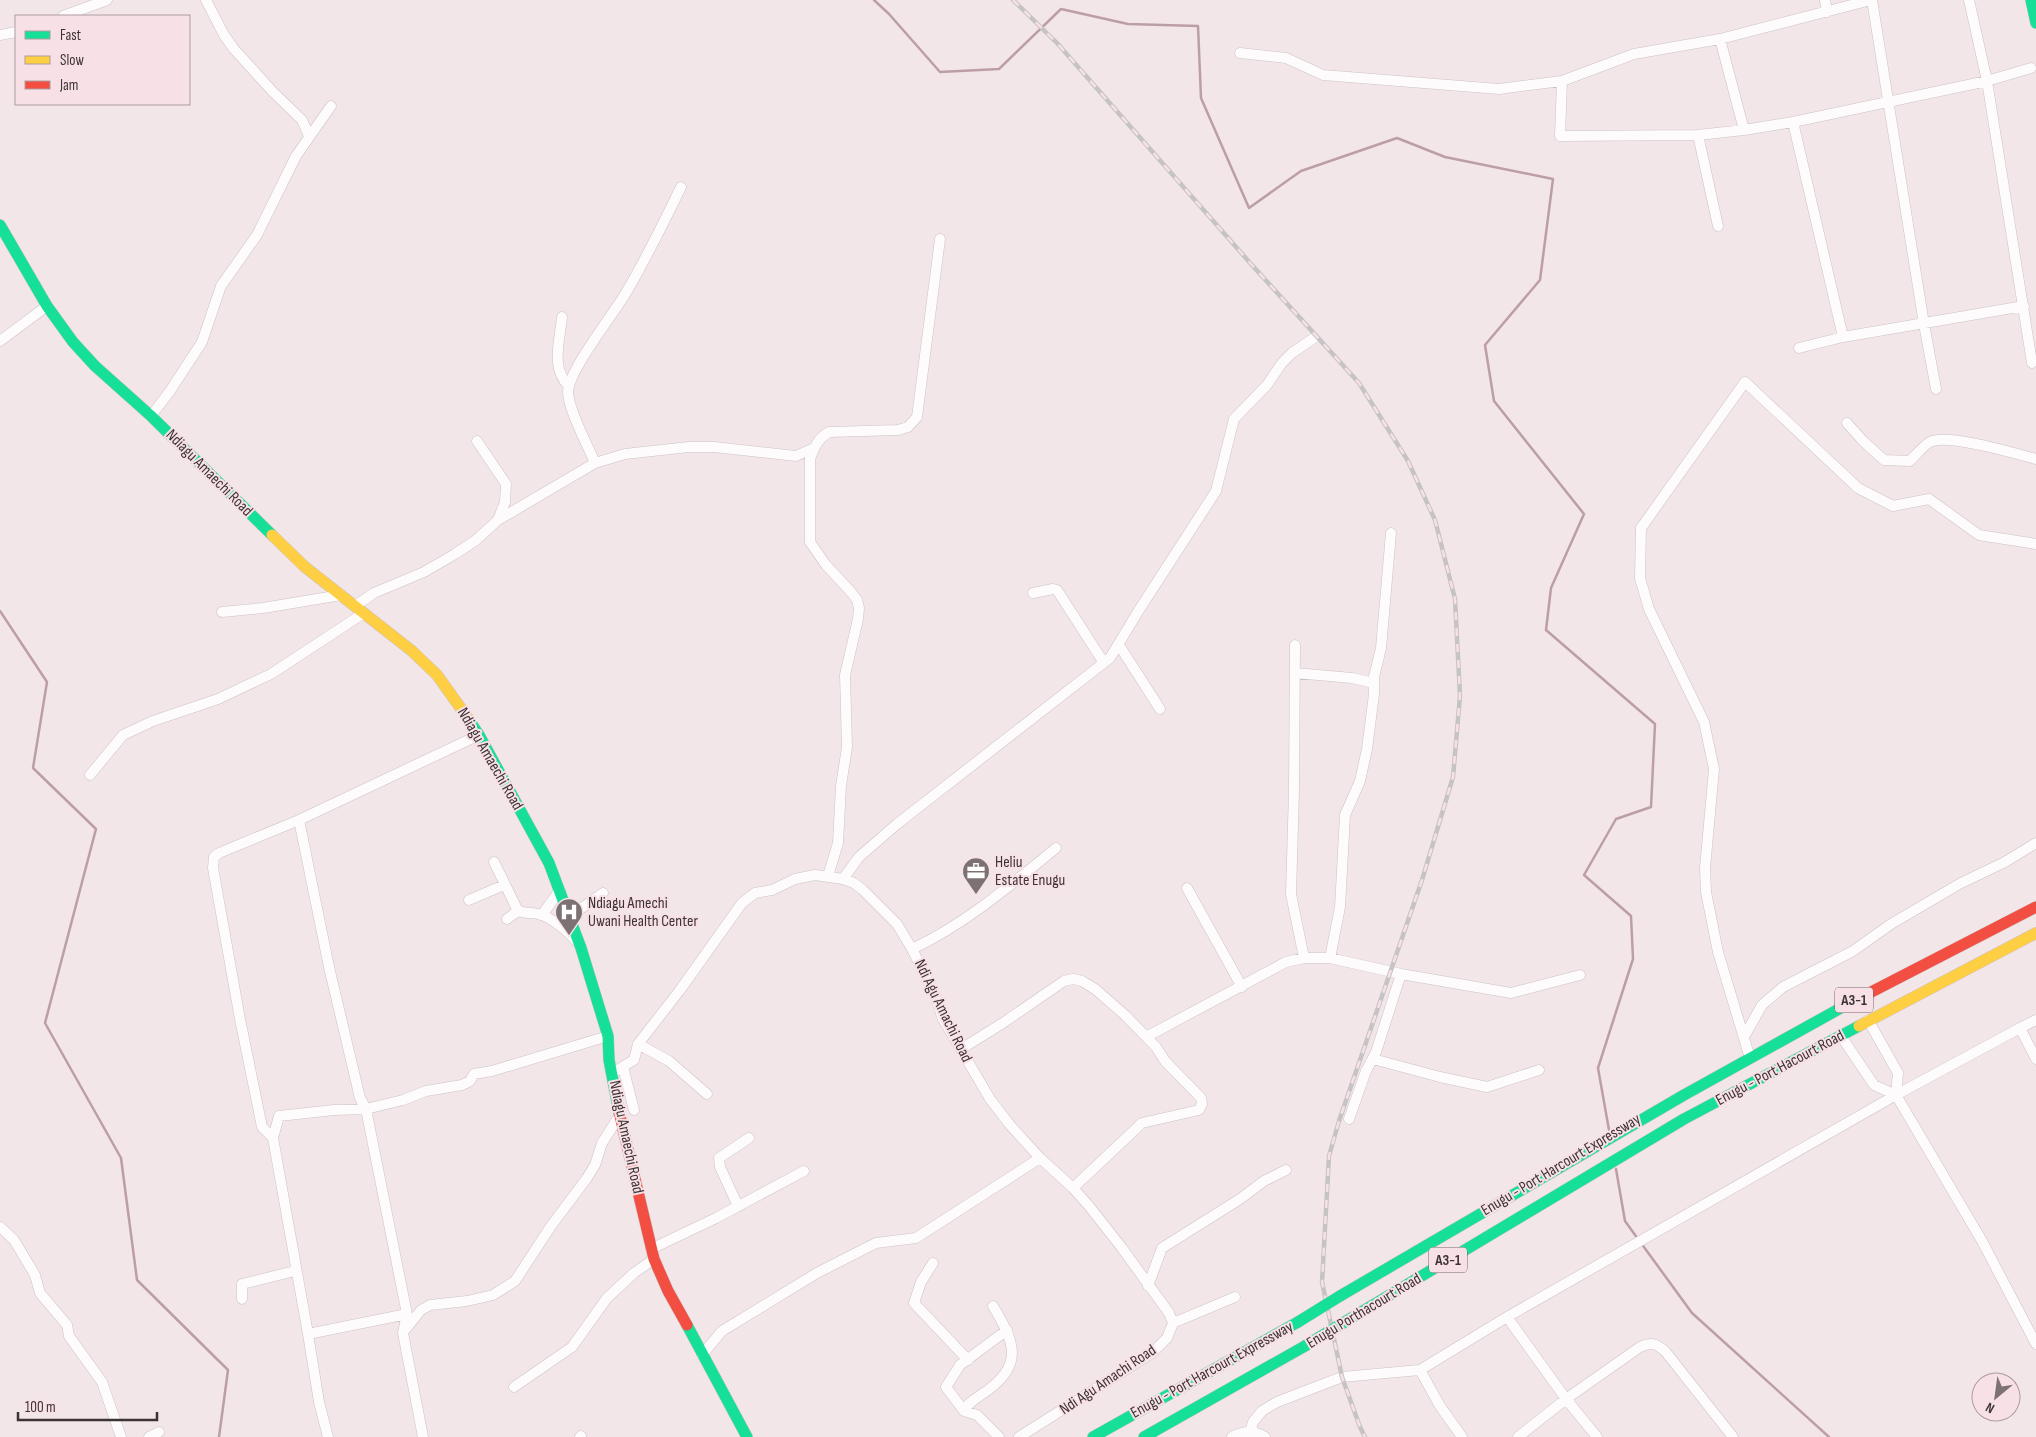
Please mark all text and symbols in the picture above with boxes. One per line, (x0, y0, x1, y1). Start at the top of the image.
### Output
legend (15, 15, 190, 105)
text: Fast (60, 26, 82, 45)
text: Slow (60, 51, 84, 70)
text: Jam (59, 76, 78, 95)
street label: Ndiagu Amaechi Road (162, 426, 256, 520)
street label: Ndiagu Amaechi Road (453, 704, 527, 814)
place label: Heliu Estate Enugu (995, 853, 1065, 890)
office icon: Heliu Estate Enugu (961, 856, 991, 895)
place label: Ndiagu Amechi Uwani Health Center (588, 894, 698, 931)
hospital icon: Ndiagu Amechi Uwani Health Center (554, 897, 584, 936)
street label: Ndi Agu Amachi Road (910, 956, 976, 1066)
road number: A3-1 (1835, 988, 1873, 1012)
street label: Enugu - Port Hacourt Road (1713, 1026, 1847, 1110)
street label: Ndiagu Amaechi Road (605, 1079, 647, 1195)
street label: Enugu - Port Harcourt Expressway (1478, 1110, 1644, 1220)
road number: A3-1 (1429, 1248, 1467, 1272)
street label: Enugu Porthacourt Road (1303, 1269, 1425, 1353)
street label: Enugu - Port Harcourt Expressway (1128, 1317, 1296, 1423)
street label: Ndi Agu Amachi Road (1056, 1341, 1160, 1419)
north arrow (1971, 1372, 2021, 1422)
scale bar (18, 1390, 156, 1422)
text: 100 m (25, 1398, 56, 1417)
text: N (1983, 1399, 1997, 1417)

